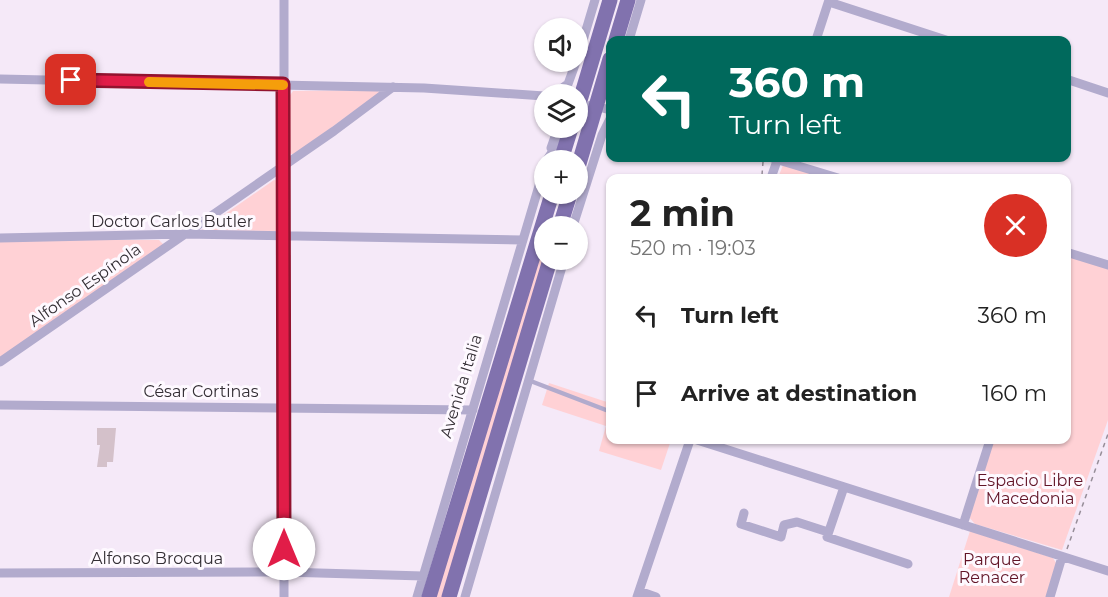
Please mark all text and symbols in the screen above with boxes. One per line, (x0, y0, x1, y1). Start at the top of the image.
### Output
map controls (534, 18, 588, 270)
button: sound (534, 18, 588, 72)
pin (45, 54, 96, 105)
text: 360 m (729, 56, 865, 108)
icon: left (630, 60, 708, 138)
icon: arrive (54, 63, 87, 96)
button: layers (534, 84, 588, 138)
text: Turn left (729, 108, 842, 141)
button: + (534, 150, 588, 204)
text: 2 min (630, 191, 735, 235)
button: close (984, 194, 1047, 257)
street label: Doctor Carlos Butler (91, 212, 253, 231)
button: − (534, 216, 588, 270)
text: 520 m · 19:03 (630, 236, 756, 260)
street label: Alfonso Espínola (25, 239, 145, 331)
icon: left (630, 299, 663, 332)
text: Turn left (681, 302, 779, 329)
text: 360 m (978, 302, 1047, 329)
street label: Avenida Italia (436, 332, 486, 440)
icon: arrive (630, 377, 663, 410)
text: Arrive at destination (681, 380, 917, 407)
text: 160 m (982, 380, 1047, 407)
street label: César Cortinas (143, 382, 259, 401)
park label: Espacio Libre Macedonia (977, 471, 1083, 508)
position arrow (252, 517, 316, 581)
street label: Alfonso Brocqua (91, 549, 223, 568)
park label: Parque Renacer (959, 550, 1025, 587)

